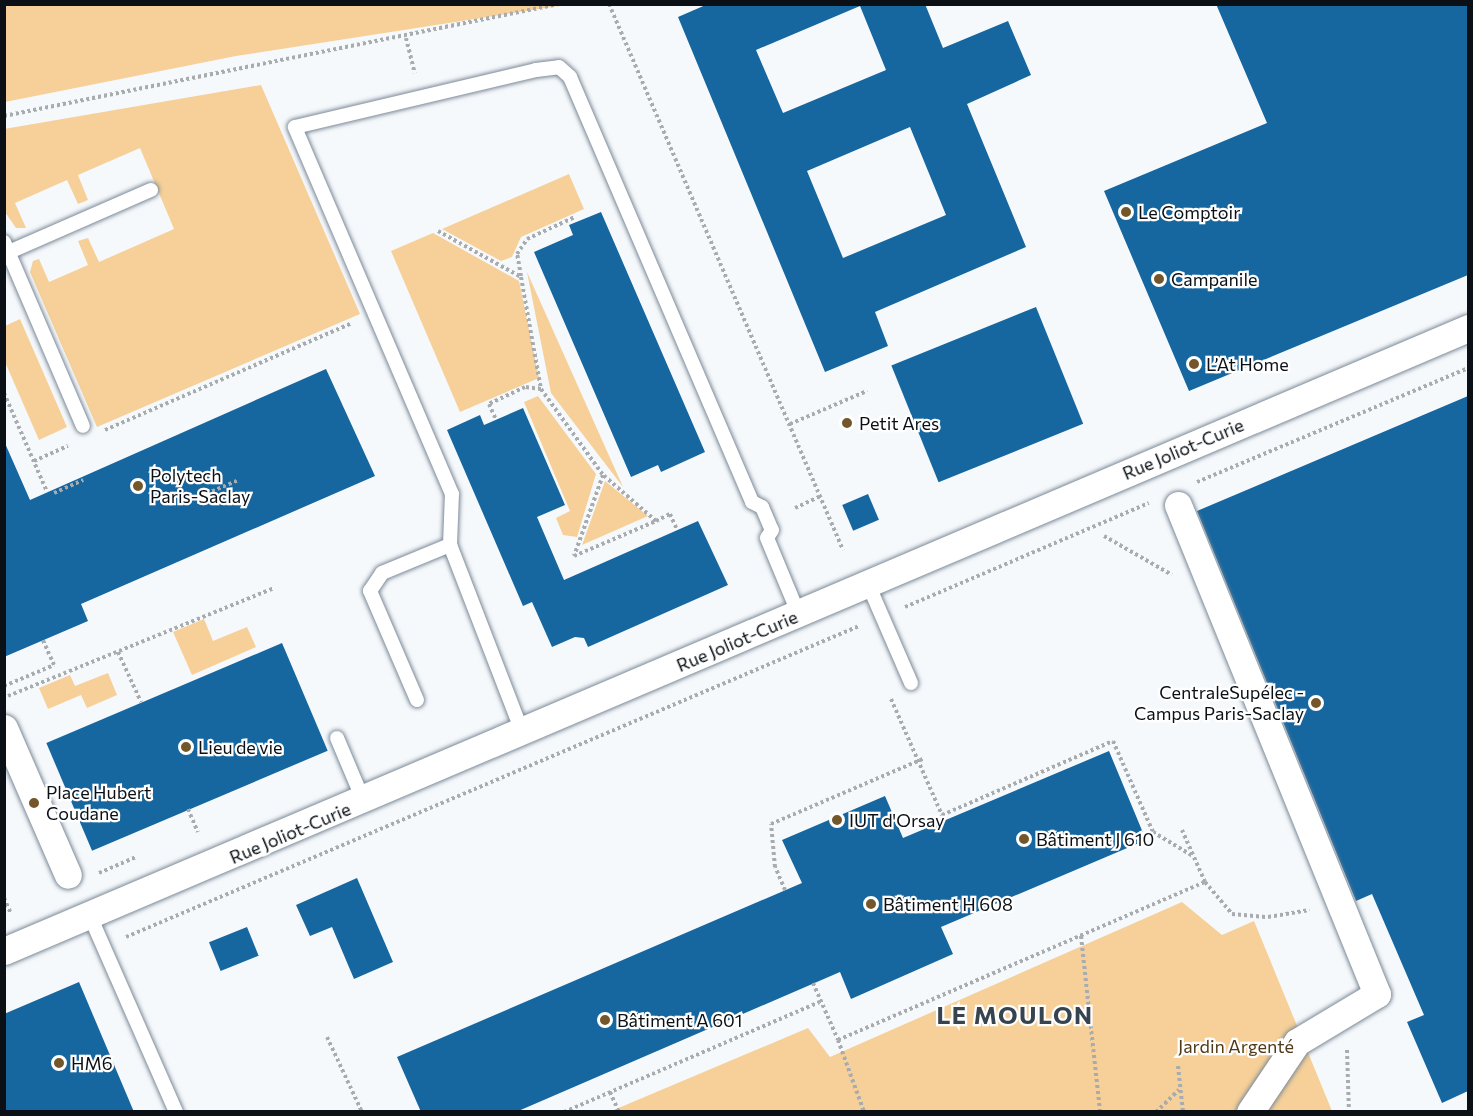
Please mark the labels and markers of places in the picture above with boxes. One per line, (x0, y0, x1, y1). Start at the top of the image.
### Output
place label: Le Comptoir (1138, 201, 1240, 223)
marker: Le Comptoir (1119, 205, 1133, 219)
place label: Campanile (1171, 268, 1258, 290)
marker: Campanile (1152, 272, 1166, 286)
place label: L’At Home (1206, 353, 1289, 375)
marker: L’At Home (1187, 357, 1201, 371)
place label: Petit Ares (859, 412, 939, 434)
marker: Petit Ares (840, 416, 854, 430)
place label: Polytech Paris-Saclay (150, 465, 250, 508)
marker: Polytech Paris-Saclay (131, 479, 145, 493)
place label: CentraleSupélec - Campus Paris-Saclay (1134, 682, 1304, 724)
marker: CentraleSupélec - Campus Paris-Saclay (1309, 696, 1323, 710)
place label: Lieu de vie (198, 736, 283, 758)
marker: Lieu de vie (179, 740, 193, 754)
place label: Place Hubert Coudane (46, 782, 151, 824)
marker: Place Hubert Coudane (27, 796, 41, 810)
place label: IUT d'Orsay (849, 809, 944, 831)
marker: IUT d'Orsay (830, 813, 844, 827)
place label: Bâtiment J 610 (1036, 828, 1154, 850)
marker: Bâtiment J 610 (1017, 832, 1031, 846)
place label: Bâtiment H 608 (883, 893, 1013, 915)
marker: Bâtiment H 608 (864, 897, 878, 911)
place label: Bâtiment A 601 (617, 1009, 743, 1031)
marker: Bâtiment A 601 (598, 1013, 612, 1027)
place label: HM6 (71, 1052, 113, 1074)
marker: HM6 (52, 1056, 66, 1070)

